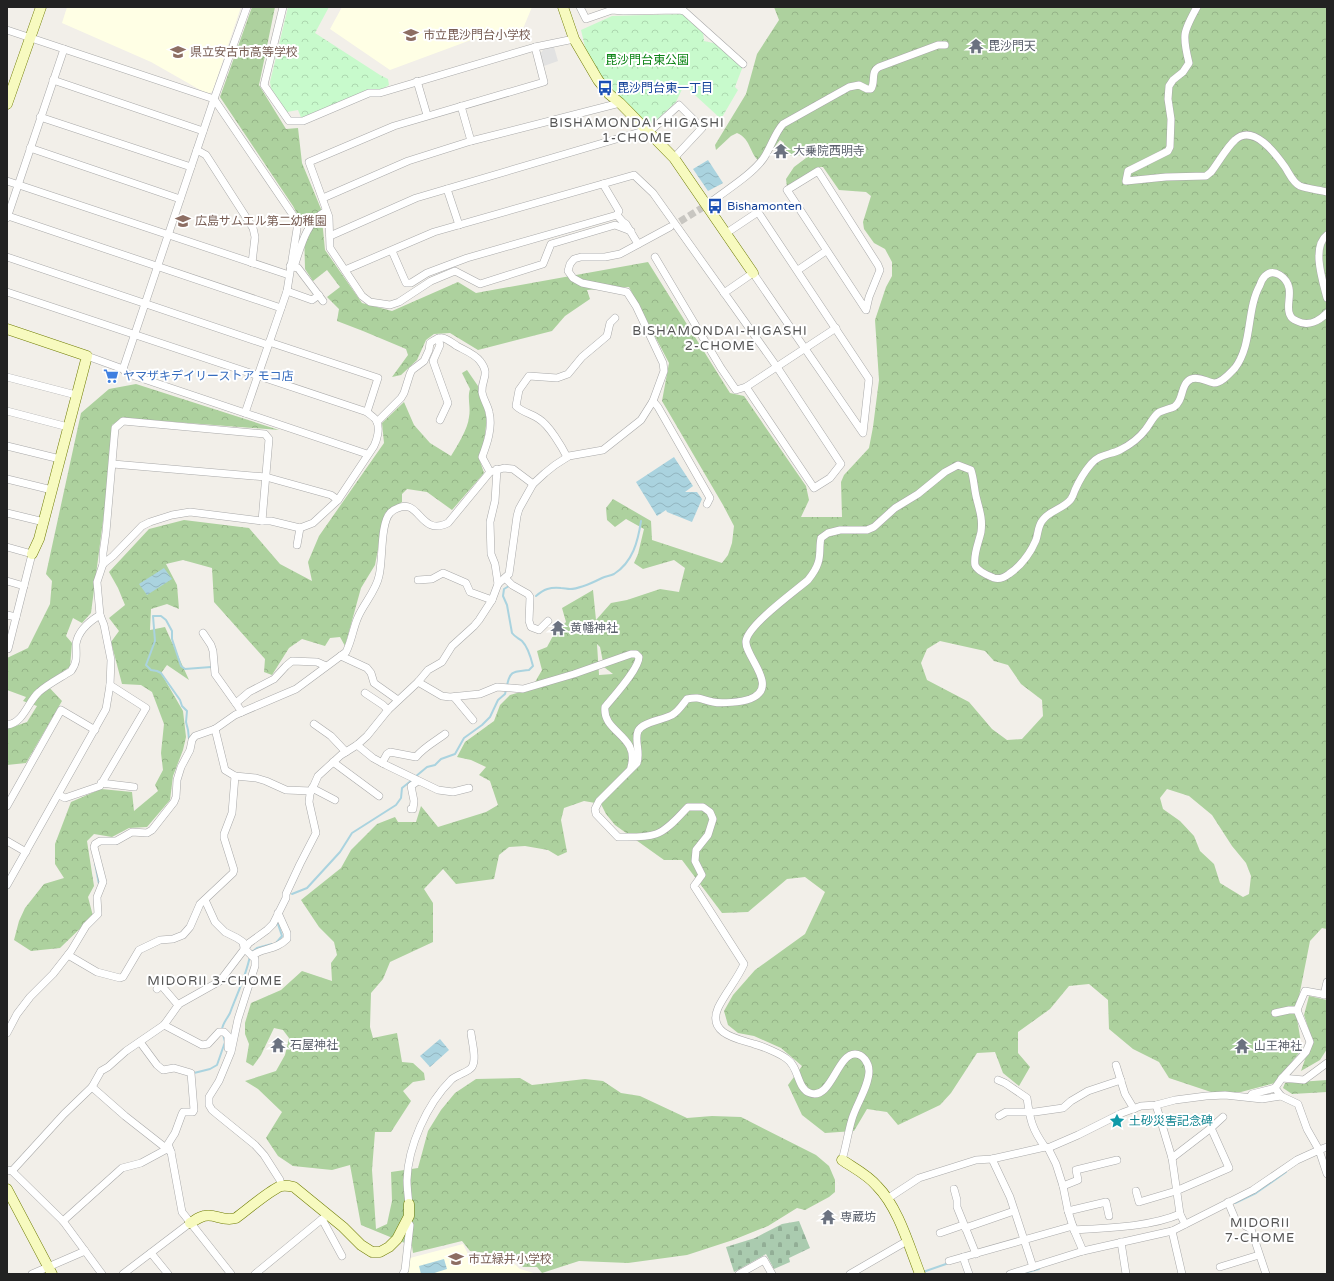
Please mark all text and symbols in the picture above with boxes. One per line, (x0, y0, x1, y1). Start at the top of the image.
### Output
school or university icon: 市立毘沙門台小学校 (402, 26, 420, 44)
place label: 市立毘沙門台小学校 (423, 28, 531, 42)
temple icon: 毘沙門天 (967, 37, 985, 55)
place label: 毘沙門天 (988, 39, 1036, 53)
school or university icon: 県立安古市高等学校 (169, 43, 187, 61)
place label: 県立安古市高等学校 (190, 45, 298, 59)
park label: 毘沙門台東公園 (605, 53, 689, 67)
bus stop icon: 毘沙門台東一丁目 (596, 79, 614, 97)
place label: 毘沙門台東一丁目 (617, 81, 713, 95)
district label: BISHAMONDAI-HIGASHI 1-CHOME (549, 115, 725, 146)
temple icon: 大乗院西明寺 (772, 142, 790, 160)
place label: 大乗院西明寺 (793, 144, 865, 158)
bus stop icon: Bishamonten (706, 197, 724, 215)
place label: Bishamonten (727, 199, 802, 213)
school or university icon: 広島サムエル第二幼稚園 (174, 212, 192, 230)
place label: 広島サムエル第二幼稚園 (195, 214, 327, 228)
district label: BISHAMONDAI-HIGASHI 2-CHOME (632, 323, 808, 354)
supermarket icon: ヤマザキデイリーストア モコ店 (102, 367, 120, 385)
place label: ヤマザキデイリーストア モコ店 (123, 369, 294, 383)
temple icon: 黄幡神社 (549, 619, 567, 637)
place label: 黄幡神社 (570, 621, 618, 635)
district label: MIDORII 3-CHOME (147, 973, 283, 989)
temple icon: 石屋神社 (269, 1036, 287, 1054)
temple icon: 山王神社 (1233, 1037, 1251, 1055)
place label: 石屋神社 (290, 1038, 338, 1052)
place label: 山王神社 (1254, 1039, 1302, 1053)
place icon: 土砂災害記念碑 (1108, 1112, 1126, 1130)
place label: 土砂災害記念碑 (1129, 1114, 1213, 1128)
temple icon: 専蔵坊 (819, 1208, 837, 1226)
place label: 専蔵坊 (840, 1210, 876, 1224)
district label: MIDORII 7-CHOME (1225, 1215, 1295, 1246)
school or university icon: 市立緑井小学校 (447, 1250, 465, 1268)
place label: 市立緑井小学校 (468, 1252, 552, 1266)

